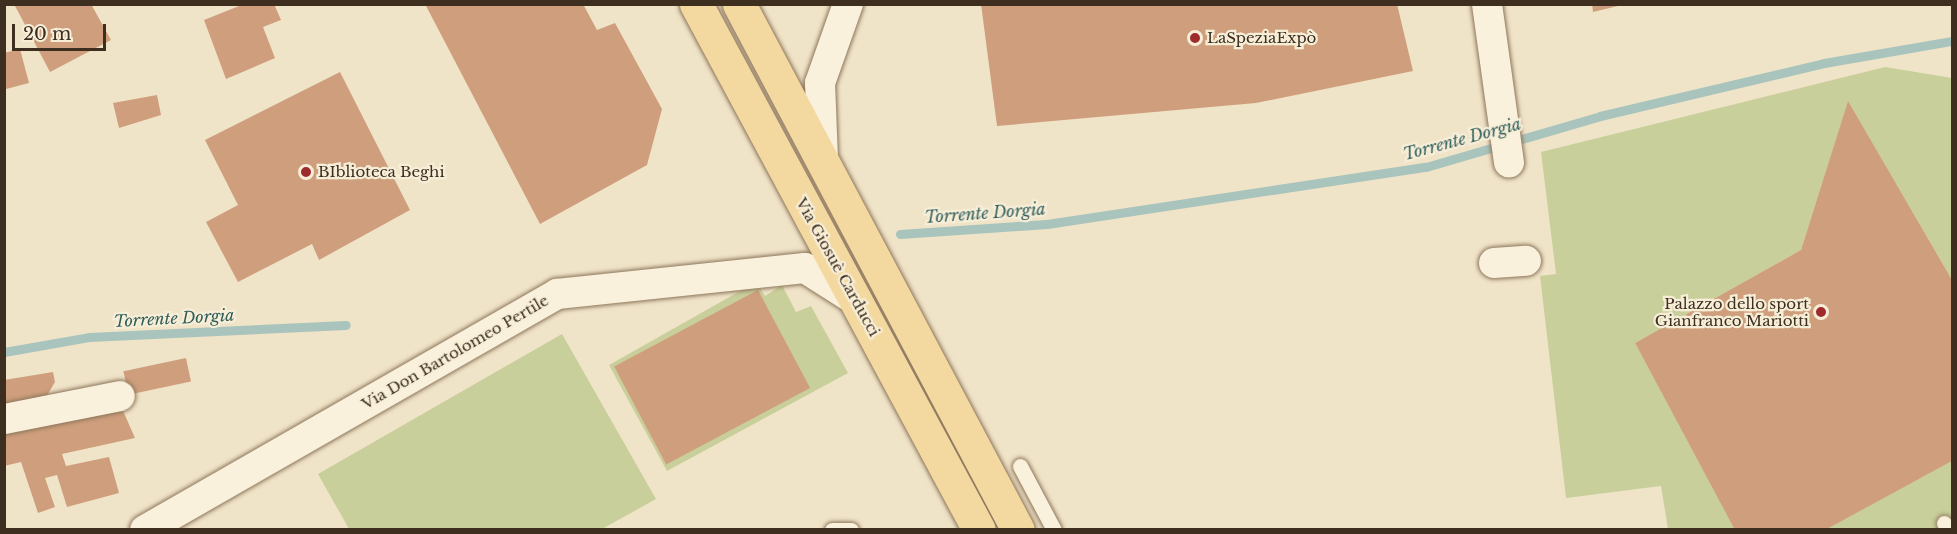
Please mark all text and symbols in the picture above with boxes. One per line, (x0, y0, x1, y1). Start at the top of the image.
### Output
scale bar (15, 12, 110, 50)
text: 20 m (23, 23, 71, 45)
place label: LaSpeziaExpò (1207, 29, 1316, 47)
marker: LaSpeziaExpò (1188, 31, 1202, 45)
water label: Torrente Dorgia (1401, 114, 1523, 164)
place label: BIblioteca Beghi (318, 163, 445, 181)
marker: BIblioteca Beghi (299, 165, 313, 179)
street label: Via Giosuè Carducci (792, 195, 884, 339)
water label: Torrente Dorgia (924, 199, 1046, 227)
street label: Via Don Bartolomeo Pertile (358, 291, 552, 413)
place label: Palazzo dello sport Gianfranco Mariotti (1655, 294, 1809, 329)
water label: Torrente Dorgia (113, 305, 235, 331)
marker: Palazzo dello sport Gianfranco Mariotti (1814, 305, 1828, 319)

